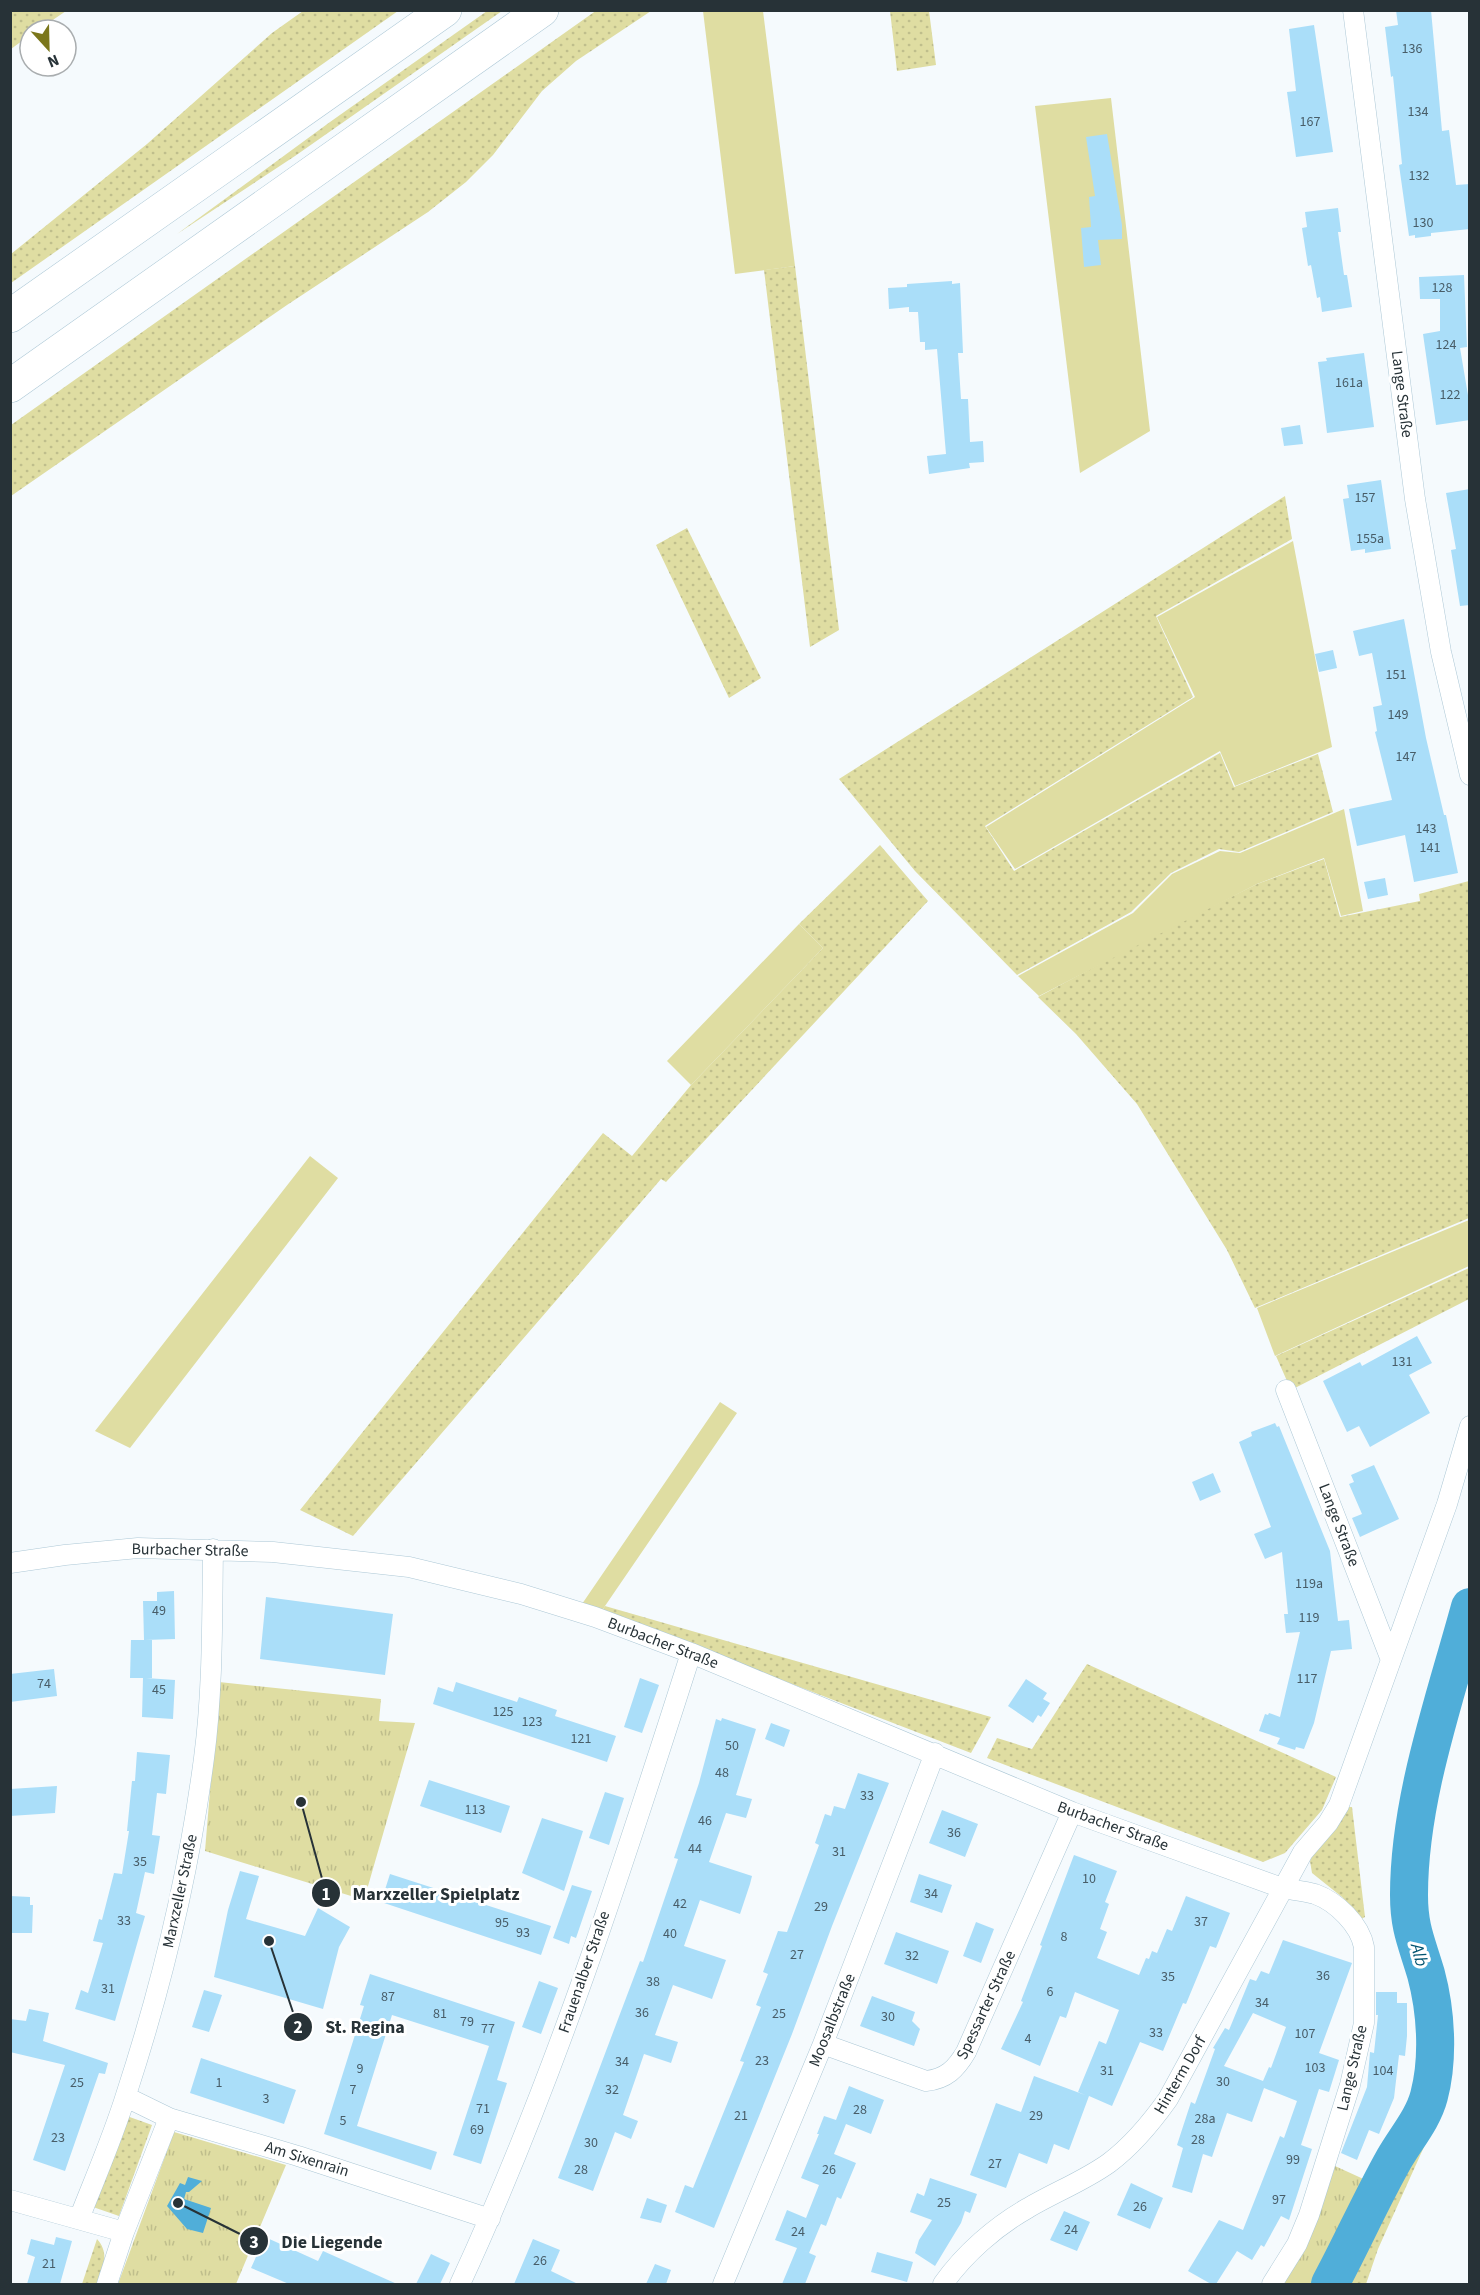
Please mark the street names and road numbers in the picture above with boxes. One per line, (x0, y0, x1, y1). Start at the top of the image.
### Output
street label: Lange Straße (1386, 349, 1418, 439)
street label: Lange Straße (1313, 1480, 1365, 1570)
street label: Burbacher Straße (131, 1538, 249, 1562)
street label: Burbacher Straße (604, 1612, 722, 1674)
street label: Burbacher Straße (1054, 1796, 1172, 1856)
street label: Marxzeller Straße (157, 1832, 203, 1950)
street label: Frauenalber Straße (553, 1908, 615, 2036)
street label: Spessarter Straße (951, 1947, 1021, 2063)
street label: Moosalbstraße (803, 1970, 861, 2070)
street label: Lange Straße (1331, 2023, 1373, 2113)
street label: Hinterm Dorf (1149, 2031, 1212, 2118)
street label: Am Sixenrain (262, 2136, 352, 2182)

